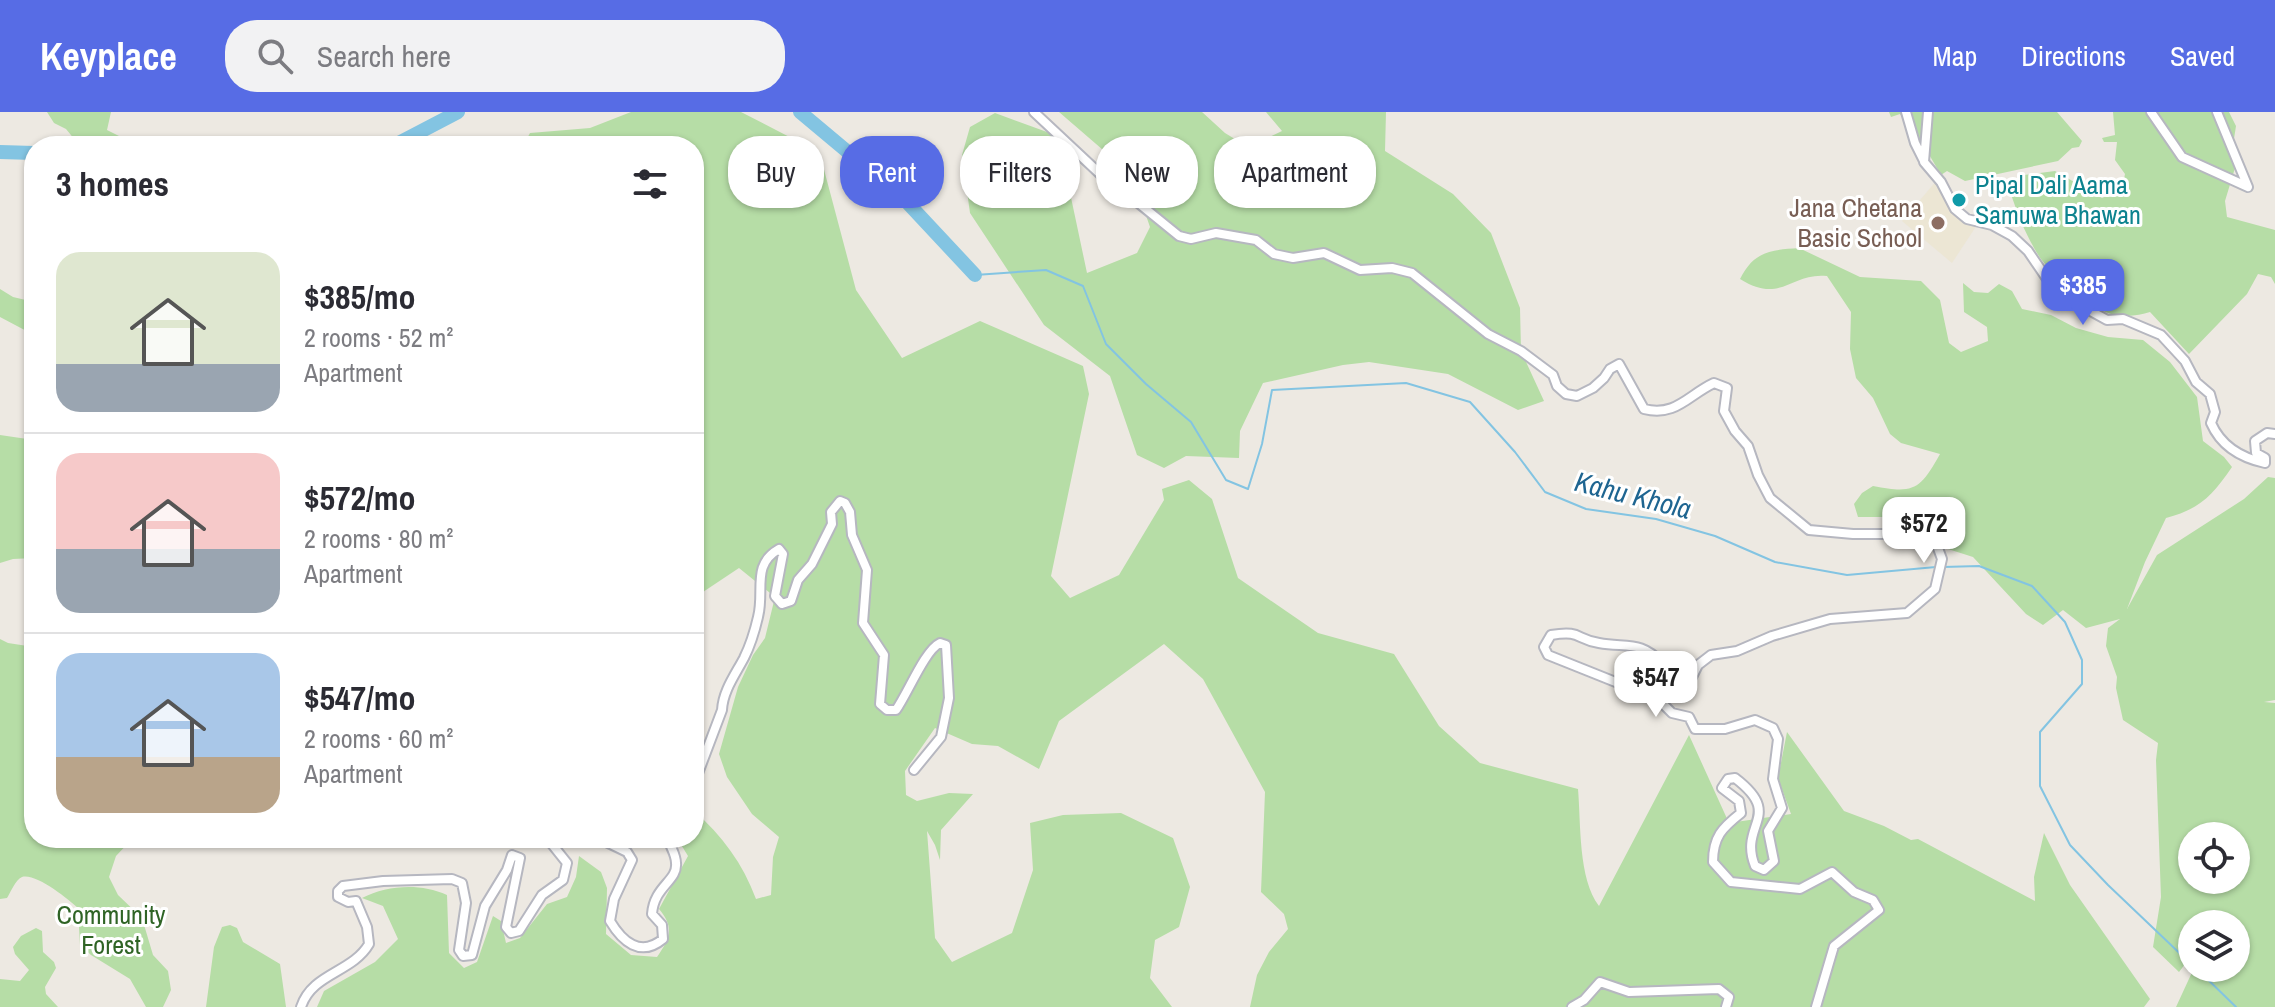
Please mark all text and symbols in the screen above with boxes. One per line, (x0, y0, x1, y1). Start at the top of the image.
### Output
search box (225, 20, 785, 92)
text: Keyplace (40, 31, 177, 82)
icon: search (253, 34, 297, 78)
text: Search here (317, 36, 451, 76)
text: Map (1933, 37, 1977, 75)
text: Directions (2021, 37, 2126, 75)
text: Saved (2170, 37, 2235, 75)
chip: Buy (728, 136, 824, 208)
chip: Rent (840, 136, 944, 208)
chip: Filters (960, 136, 1080, 208)
chip: New (1096, 136, 1198, 208)
chip: Apartment (1214, 136, 1376, 208)
text: 3 homes (56, 161, 169, 207)
icon: filters (628, 162, 672, 206)
place label: Pipal Dali Aama Samuwa Bhawan (1975, 167, 2141, 232)
place label: Jana Chetana Basic School (1789, 190, 1922, 255)
marker: Pipal Dali Aama Samuwa Bhawan (1950, 191, 1968, 209)
marker: Jana Chetana Basic School (1929, 214, 1947, 232)
pin: $385 (2036, 259, 2130, 327)
text: $385 (2059, 267, 2107, 302)
text: $385/mo (304, 274, 416, 320)
icon: home (120, 284, 216, 380)
text: 2 rooms · 52 m² (304, 320, 453, 355)
text: Apartment (304, 355, 402, 390)
water label: Kahu Khola (1571, 462, 1695, 528)
text: $572/mo (304, 475, 416, 521)
icon: home (120, 485, 216, 581)
pin: $572 (1877, 497, 1971, 565)
text: $572 (1900, 505, 1948, 540)
text: 2 rooms · 80 m² (304, 521, 453, 556)
text: Apartment (304, 556, 402, 591)
pin: $547 (1609, 651, 1703, 719)
text: $547 (1632, 659, 1680, 694)
text: $547/mo (304, 675, 416, 721)
icon: home (120, 685, 216, 781)
text: 2 rooms · 60 m² (304, 721, 453, 756)
text: Apartment (304, 756, 402, 791)
map controls (2178, 822, 2250, 982)
button: locate (2178, 822, 2250, 894)
park label: Community Forest (57, 897, 166, 962)
button: layers (2178, 910, 2250, 982)

